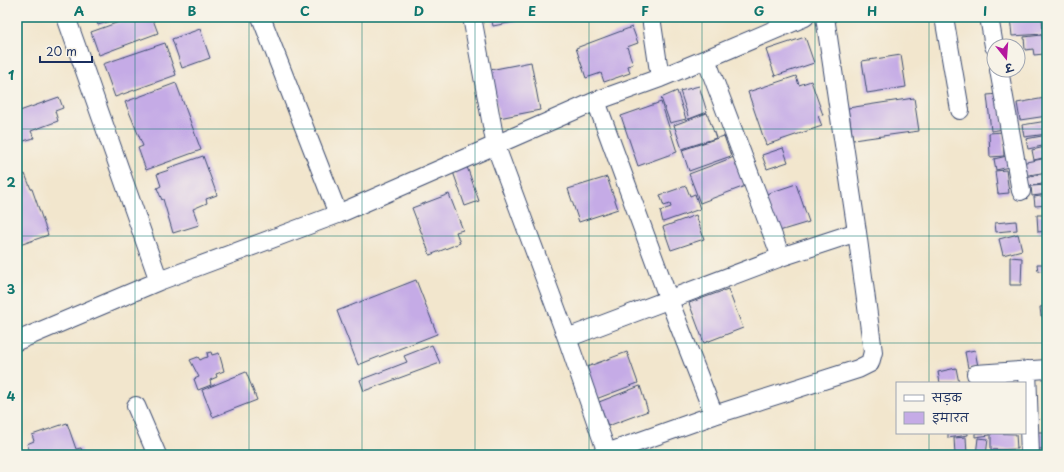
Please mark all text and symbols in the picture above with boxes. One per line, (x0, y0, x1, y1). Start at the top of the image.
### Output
text: A (74, 1, 84, 20)
text: B (188, 1, 197, 20)
text: C (300, 1, 310, 20)
text: D (414, 1, 424, 20)
text: E (528, 1, 536, 20)
text: F (641, 1, 649, 20)
text: G (754, 1, 764, 20)
text: H (867, 1, 877, 20)
text: I (983, 1, 987, 20)
scale bar (40, 38, 92, 64)
north arrow (986, 38, 1026, 78)
text: 20 m (46, 42, 77, 60)
text: उ (1001, 59, 1016, 78)
text: 1 (8, 65, 14, 84)
text: 2 (6, 172, 16, 191)
text: 3 (7, 279, 16, 298)
legend (896, 382, 1026, 434)
text: 4 (7, 386, 16, 405)
text: सड़क (931, 388, 963, 406)
text: इमारत (932, 408, 970, 426)

